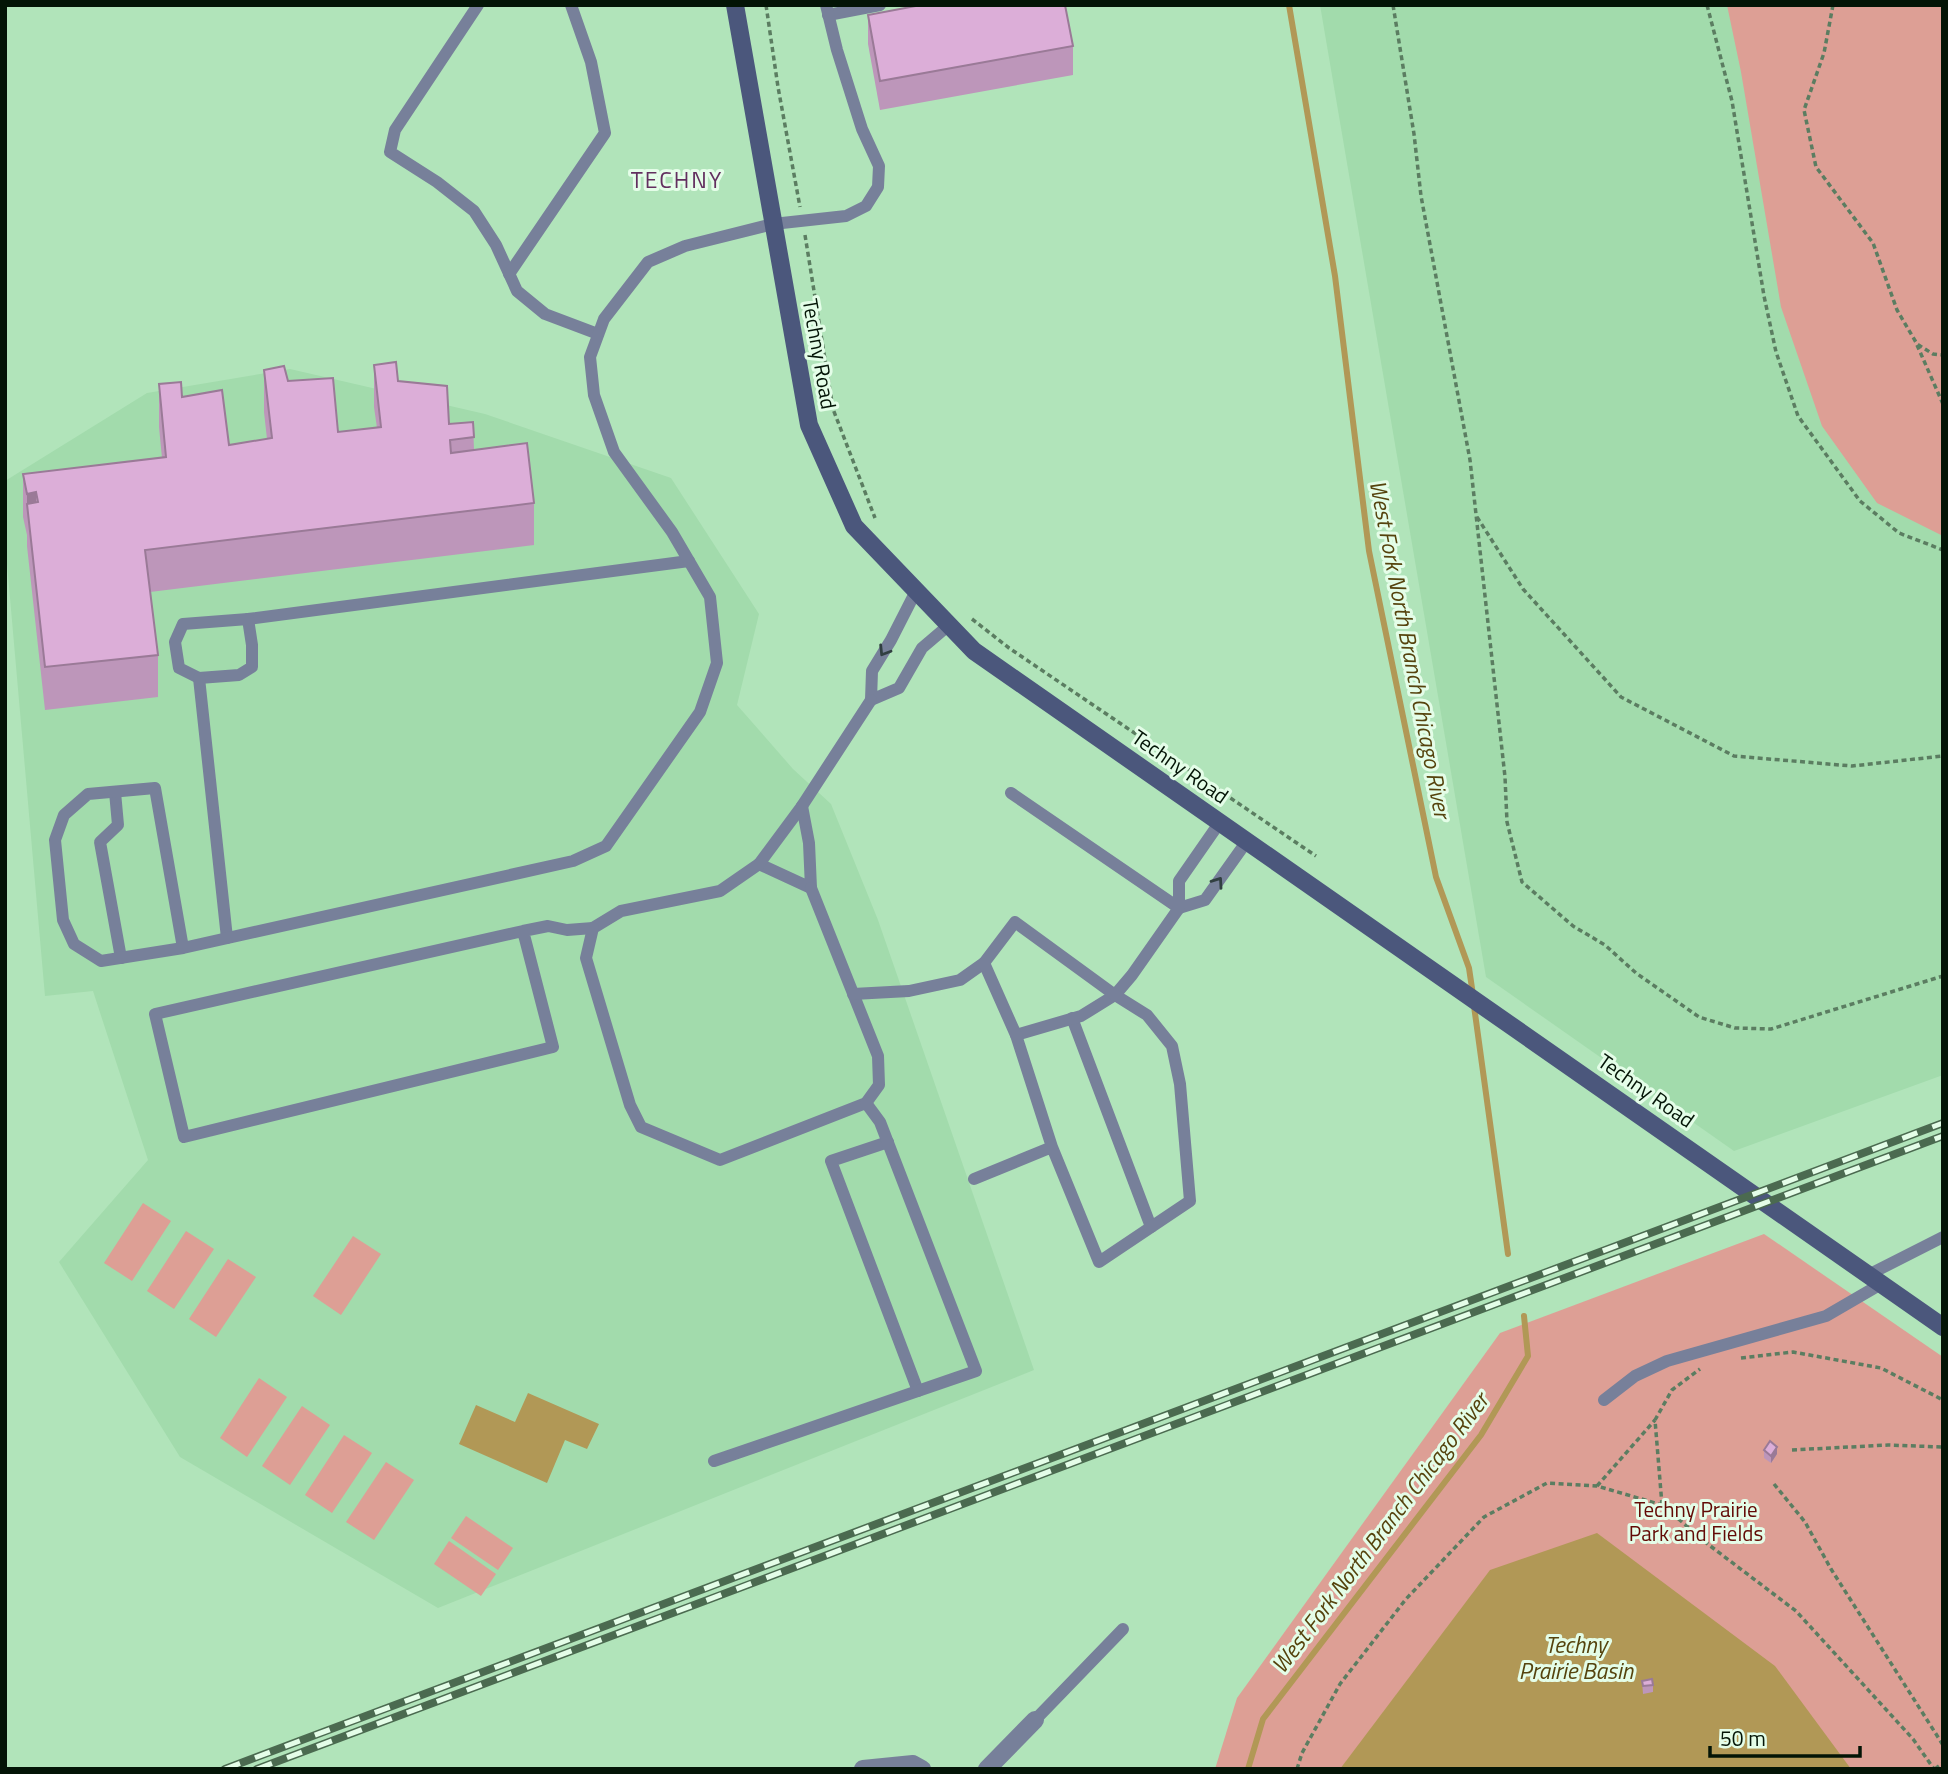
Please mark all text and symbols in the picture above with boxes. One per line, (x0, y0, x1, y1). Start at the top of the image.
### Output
district label: TECHNY (631, 162, 723, 197)
street label: Techny Road (795, 296, 845, 412)
water label: West Fork North Branch Chicago River (1361, 477, 1461, 823)
one-way arrow (880, 644, 893, 657)
street label: Techny Road (1126, 721, 1235, 811)
one-way arrow (1210, 877, 1222, 890)
street label: Techny Road (1592, 1045, 1701, 1135)
water label: West Fork North Branch Chicago River (1262, 1383, 1499, 1680)
park label: Techny Prairie Park and Fields (1629, 1493, 1763, 1549)
water label: Techny Prairie Basin (1519, 1627, 1634, 1688)
scale bar (1710, 1714, 1860, 1758)
text: 50 m (1720, 1722, 1766, 1754)

